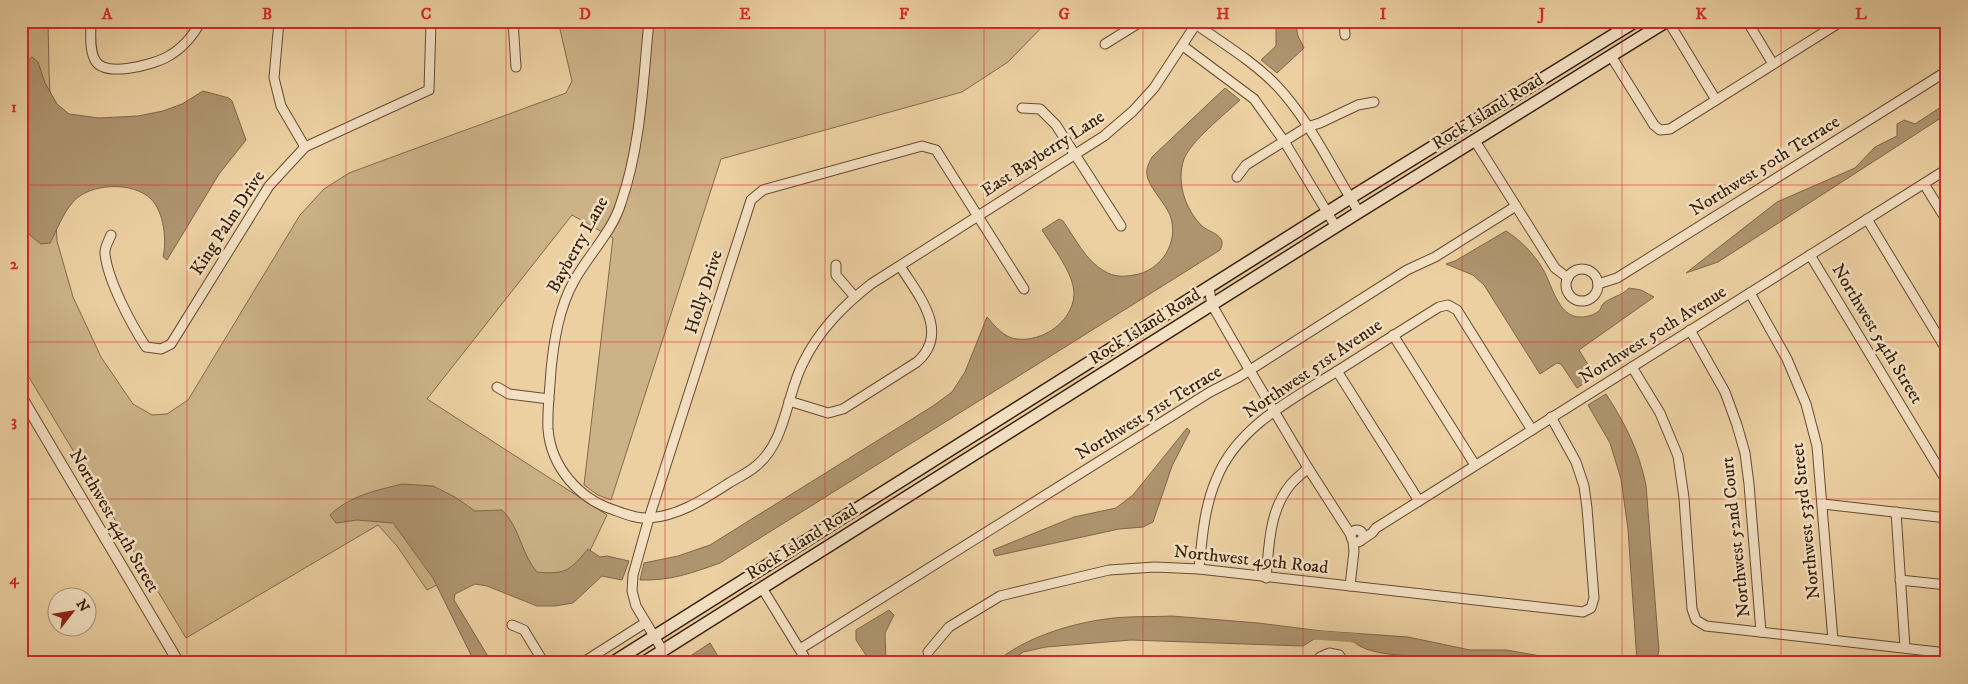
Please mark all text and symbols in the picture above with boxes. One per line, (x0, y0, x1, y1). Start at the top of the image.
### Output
text: A (101, 4, 113, 24)
text: B (262, 4, 272, 24)
text: C (421, 4, 431, 24)
text: D (579, 4, 591, 24)
text: E (739, 4, 751, 24)
text: F (899, 4, 909, 24)
text: G (1058, 4, 1070, 24)
text: H (1216, 4, 1230, 24)
text: I (1380, 4, 1387, 24)
text: J (1537, 4, 1546, 24)
text: K (1695, 4, 1707, 24)
text: L (1855, 4, 1867, 24)
street label: Rock Island Road (1428, 69, 1548, 155)
text: 1 (11, 97, 17, 117)
street label: East Bayberry Lane (977, 106, 1109, 202)
street label: Northwest 50th Terrace (1686, 111, 1844, 221)
street label: King Palm Drive (186, 167, 270, 279)
street label: Bayberry Lane (543, 193, 613, 297)
street label: Holly Drive (680, 247, 728, 337)
text: 2 (10, 254, 19, 274)
street label: Northwest 54th Street (1827, 260, 1928, 408)
street label: Northwest 50th Avenue (1575, 281, 1731, 389)
street label: Rock Island Road (1085, 284, 1205, 370)
street label: Northwest 51st Avenue (1239, 314, 1387, 424)
street label: Northwest 51st Terrace (1072, 361, 1226, 465)
text: 3 (11, 411, 17, 431)
street label: Northwest 53rd Street (1787, 441, 1825, 600)
street label: Northwest 44th Street (64, 445, 164, 597)
street label: Northwest 52nd Court (1717, 455, 1755, 618)
street label: Rock Island Road (742, 499, 862, 585)
street label: Northwest 49th Road (1173, 541, 1329, 579)
text: 4 (8, 569, 19, 589)
north arrow (48, 586, 98, 636)
text: N (72, 596, 93, 616)

